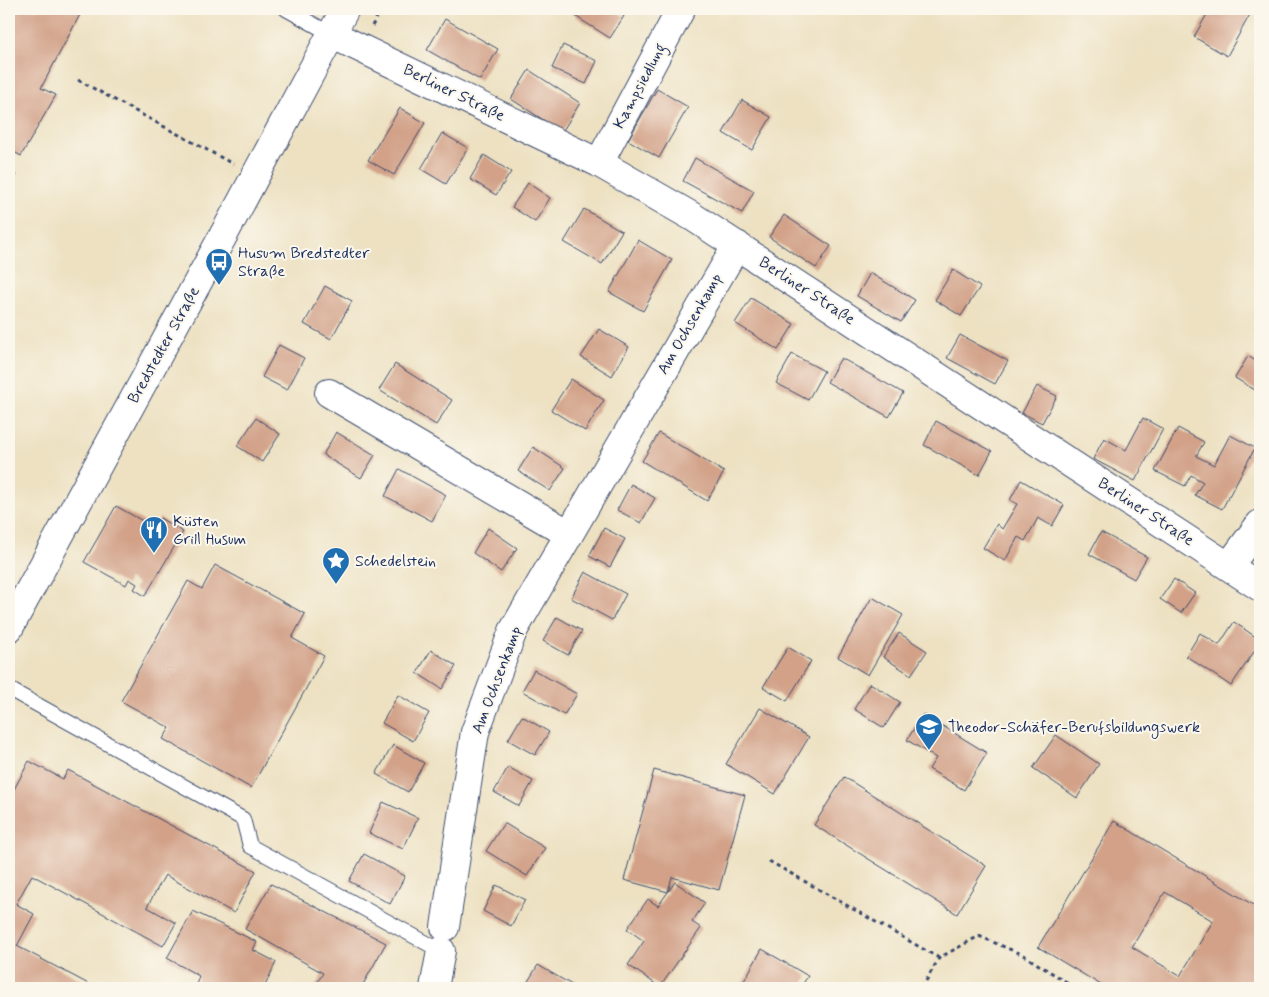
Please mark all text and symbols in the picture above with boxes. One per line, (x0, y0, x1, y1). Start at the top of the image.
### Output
street label: Kampsiedlung (609, 39, 672, 133)
street label: Berliner Straße (400, 59, 508, 127)
place label: Husum Bredstedter Straße (238, 243, 370, 282)
bus stop icon: Husum Bredstedter Straße (204, 247, 234, 286)
street label: Berliner Straße (755, 252, 859, 330)
street label: Am Ochsenkamp (653, 270, 727, 378)
street label: Bredstedter Straße (123, 283, 205, 407)
street label: Berliner Straße (1094, 473, 1198, 551)
place label: Küsten Grill Husum (173, 511, 246, 550)
restaurant icon: Küsten Grill Husum (139, 515, 169, 554)
place icon: Schedelstein (321, 546, 351, 585)
place label: Schedelstein (355, 551, 436, 572)
street label: Am Ochsenkamp (467, 623, 527, 737)
school or university icon: Theodor-Schäfer-Berufsbildungswerk (914, 712, 944, 751)
place label: Theodor-Schäfer-Berufsbildungswerk (948, 717, 1200, 739)

